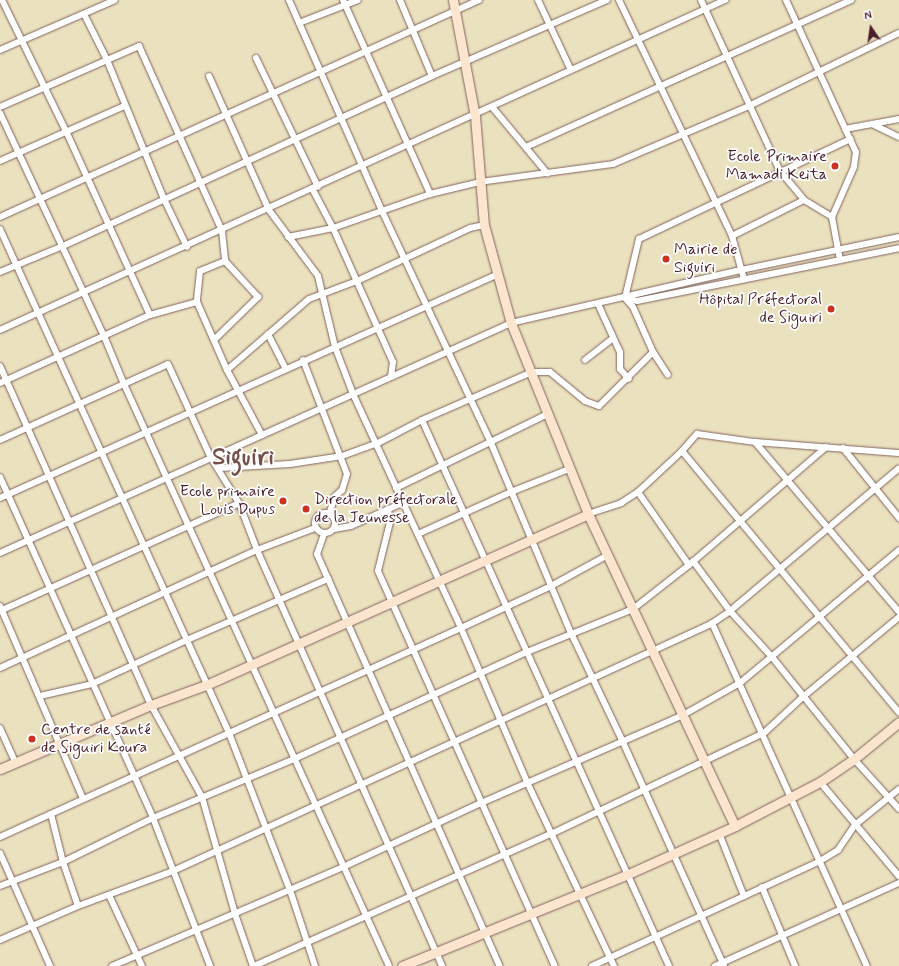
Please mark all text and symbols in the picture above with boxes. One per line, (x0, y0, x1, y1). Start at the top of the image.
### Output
north arrow (851, 8, 891, 48)
text: N (863, 9, 873, 24)
place label: Ecole Primaire Mamadi Keita (726, 147, 827, 185)
marker: Ecole Primaire Mamadi Keita (830, 161, 840, 171)
place label: Mairie de Siguiri (674, 240, 738, 278)
marker: Mairie de Siguiri (661, 254, 671, 264)
place label: Hôpital Préfectoral de Siguiri (699, 290, 822, 328)
marker: Hôpital Préfectoral de Siguiri (825, 303, 837, 315)
district label: Siguiri (212, 444, 274, 472)
place label: Ecole primaire Louis Dupus (177, 482, 275, 520)
place label: Direction préfectorale de la Jeunesse (314, 490, 456, 528)
marker: Ecole primaire Louis Dupus (278, 496, 288, 506)
marker: Direction préfectorale de la Jeunesse (301, 504, 311, 514)
place label: Centre de santé de Siguiri Koura (41, 720, 153, 758)
marker: Centre de santé de Siguiri Koura (26, 733, 38, 745)

